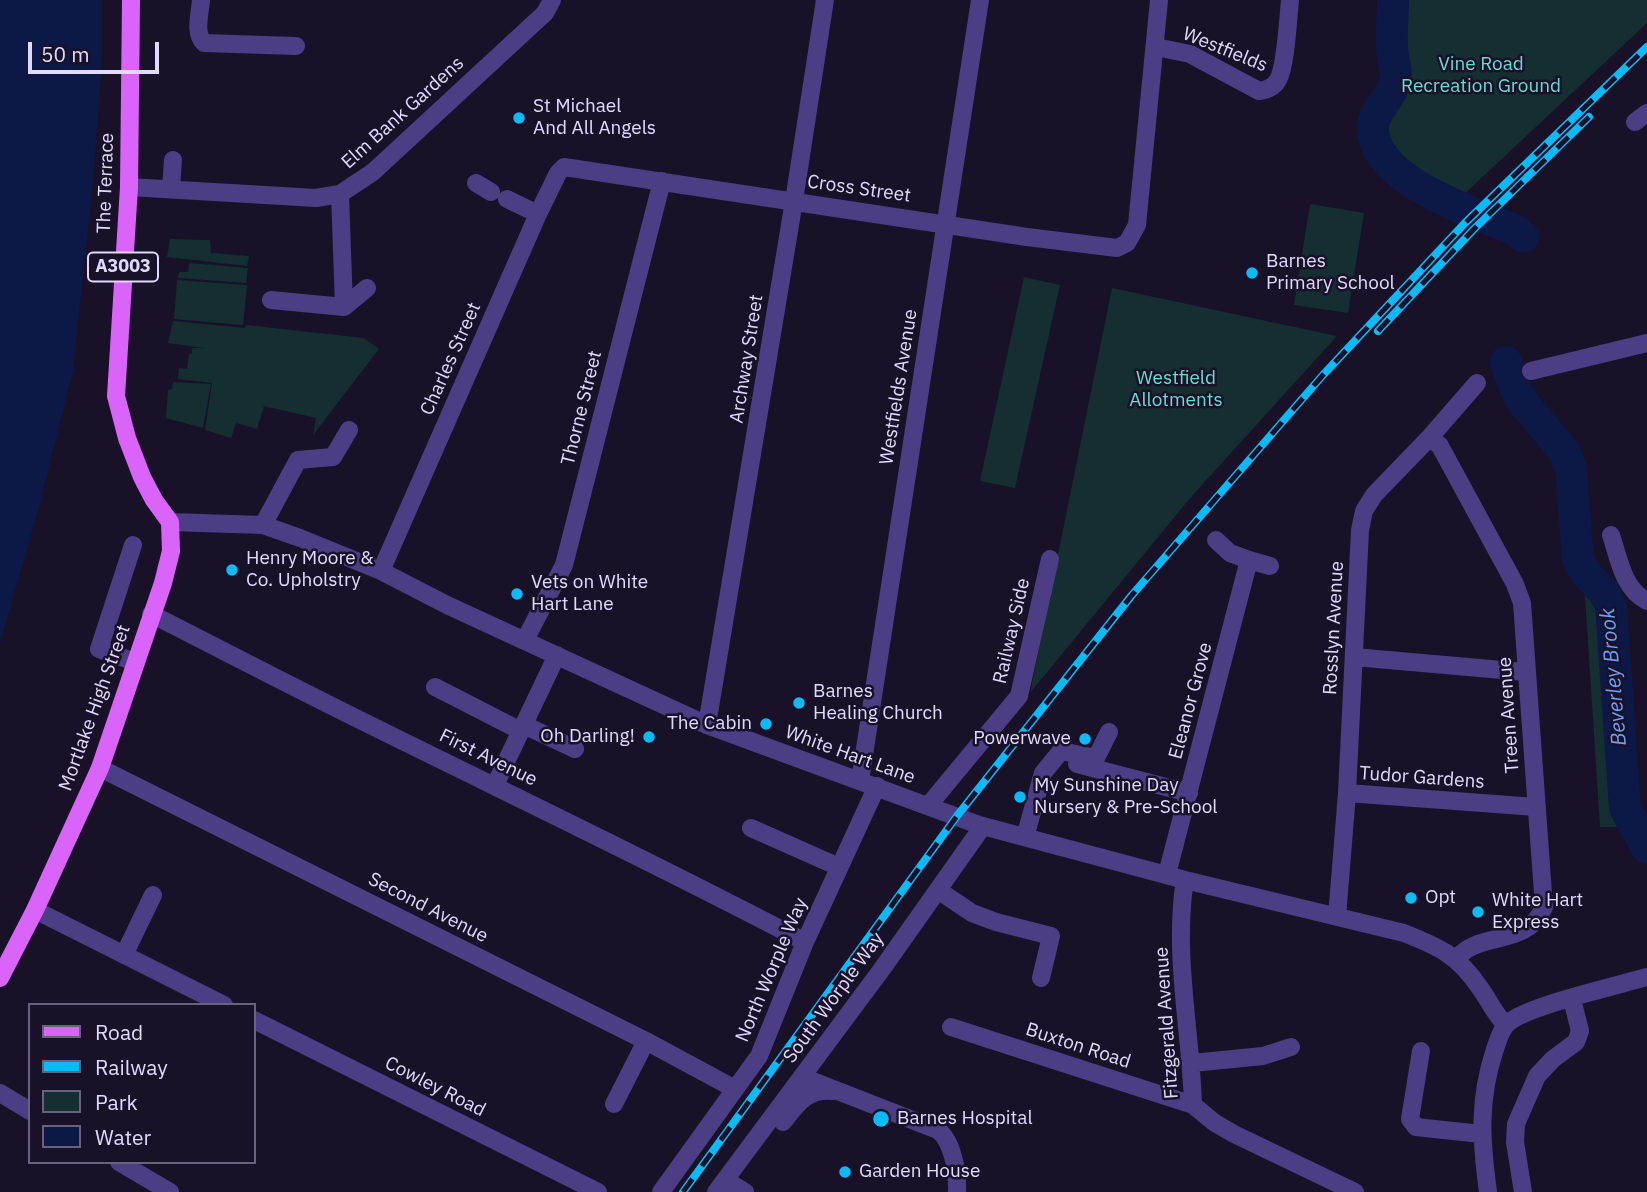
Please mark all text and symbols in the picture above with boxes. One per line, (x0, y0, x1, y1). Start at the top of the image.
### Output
street label: Westfields (1179, 23, 1271, 77)
scale bar (32, 28, 163, 72)
text: 50 m (41, 40, 90, 68)
street label: Elm Bank Gardens (337, 52, 469, 174)
park label: Vine Road Recreation Ground (1401, 54, 1561, 98)
place label: St Michael And All Angels (533, 96, 656, 140)
marker: St Michael And All Angels (511, 110, 527, 126)
street label: The Terrace (93, 132, 119, 234)
street label: Cross Street (806, 170, 912, 208)
place label: Barnes Primary School (1266, 251, 1395, 295)
road number: A3003 (88, 253, 158, 282)
marker: Barnes Primary School (1244, 265, 1260, 281)
street label: Archway Street (726, 293, 768, 425)
street label: Charles Street (416, 299, 486, 419)
street label: Westfields Avenue (875, 308, 923, 466)
street label: Thorne Street (557, 348, 607, 468)
park label: Westfield Allotments (1129, 368, 1223, 412)
place label: Henry Moore & Co. Upholstry (246, 548, 373, 592)
street label: Rosslyn Avenue (1319, 560, 1349, 696)
marker: Henry Moore & Co. Upholstry (224, 562, 240, 578)
place label: Vets on White Hart Lane (531, 572, 648, 616)
street label: Railway Side (989, 576, 1035, 686)
marker: Vets on White Hart Lane (509, 586, 525, 602)
water label: Beverley Brook (1595, 607, 1633, 747)
street label: Mortlake High Street (54, 622, 136, 794)
street label: Eleanor Grove (1164, 640, 1218, 762)
street label: Treen Avenue (1494, 656, 1524, 774)
place label: Barnes Healing Church (813, 681, 943, 725)
marker: Barnes Healing Church (791, 695, 807, 711)
place label: The Cabin (667, 713, 752, 735)
marker: The Cabin (758, 716, 774, 732)
street label: White Hart Lane (782, 721, 918, 789)
street label: First Avenue (435, 725, 541, 791)
place label: Oh Darling! (540, 726, 635, 748)
place label: Powerwave (973, 728, 1071, 750)
marker: Oh Darling! (641, 729, 657, 745)
marker: Powerwave (1077, 731, 1093, 747)
street label: Tudor Gardens (1359, 762, 1485, 794)
place label: My Sunshine Day Nursery & Pre-School (1034, 775, 1218, 819)
marker: My Sunshine Day Nursery & Pre-School (1012, 789, 1028, 805)
street label: Second Avenue (364, 868, 492, 948)
place label: Opt (1425, 887, 1456, 909)
marker: Opt (1403, 890, 1419, 906)
place label: White Hart Express (1492, 890, 1583, 934)
street label: North Worple Way (731, 894, 813, 1046)
marker: White Hart Express (1470, 904, 1486, 920)
street label: South Worple Way (779, 928, 889, 1068)
street label: Fitzgerald Avenue (1150, 946, 1184, 1100)
legend (28, 1003, 256, 1164)
text: Road (95, 1018, 143, 1046)
street label: Buxton Road (1023, 1018, 1133, 1074)
street label: Cowley Road (381, 1052, 489, 1122)
text: Railway (95, 1053, 168, 1081)
text: Park (95, 1088, 138, 1116)
place label: Barnes Hospital (897, 1108, 1033, 1130)
marker: Barnes Hospital (871, 1109, 891, 1129)
text: Water (95, 1123, 151, 1151)
place label: Garden House (859, 1161, 980, 1183)
marker: Garden House (837, 1164, 853, 1180)

